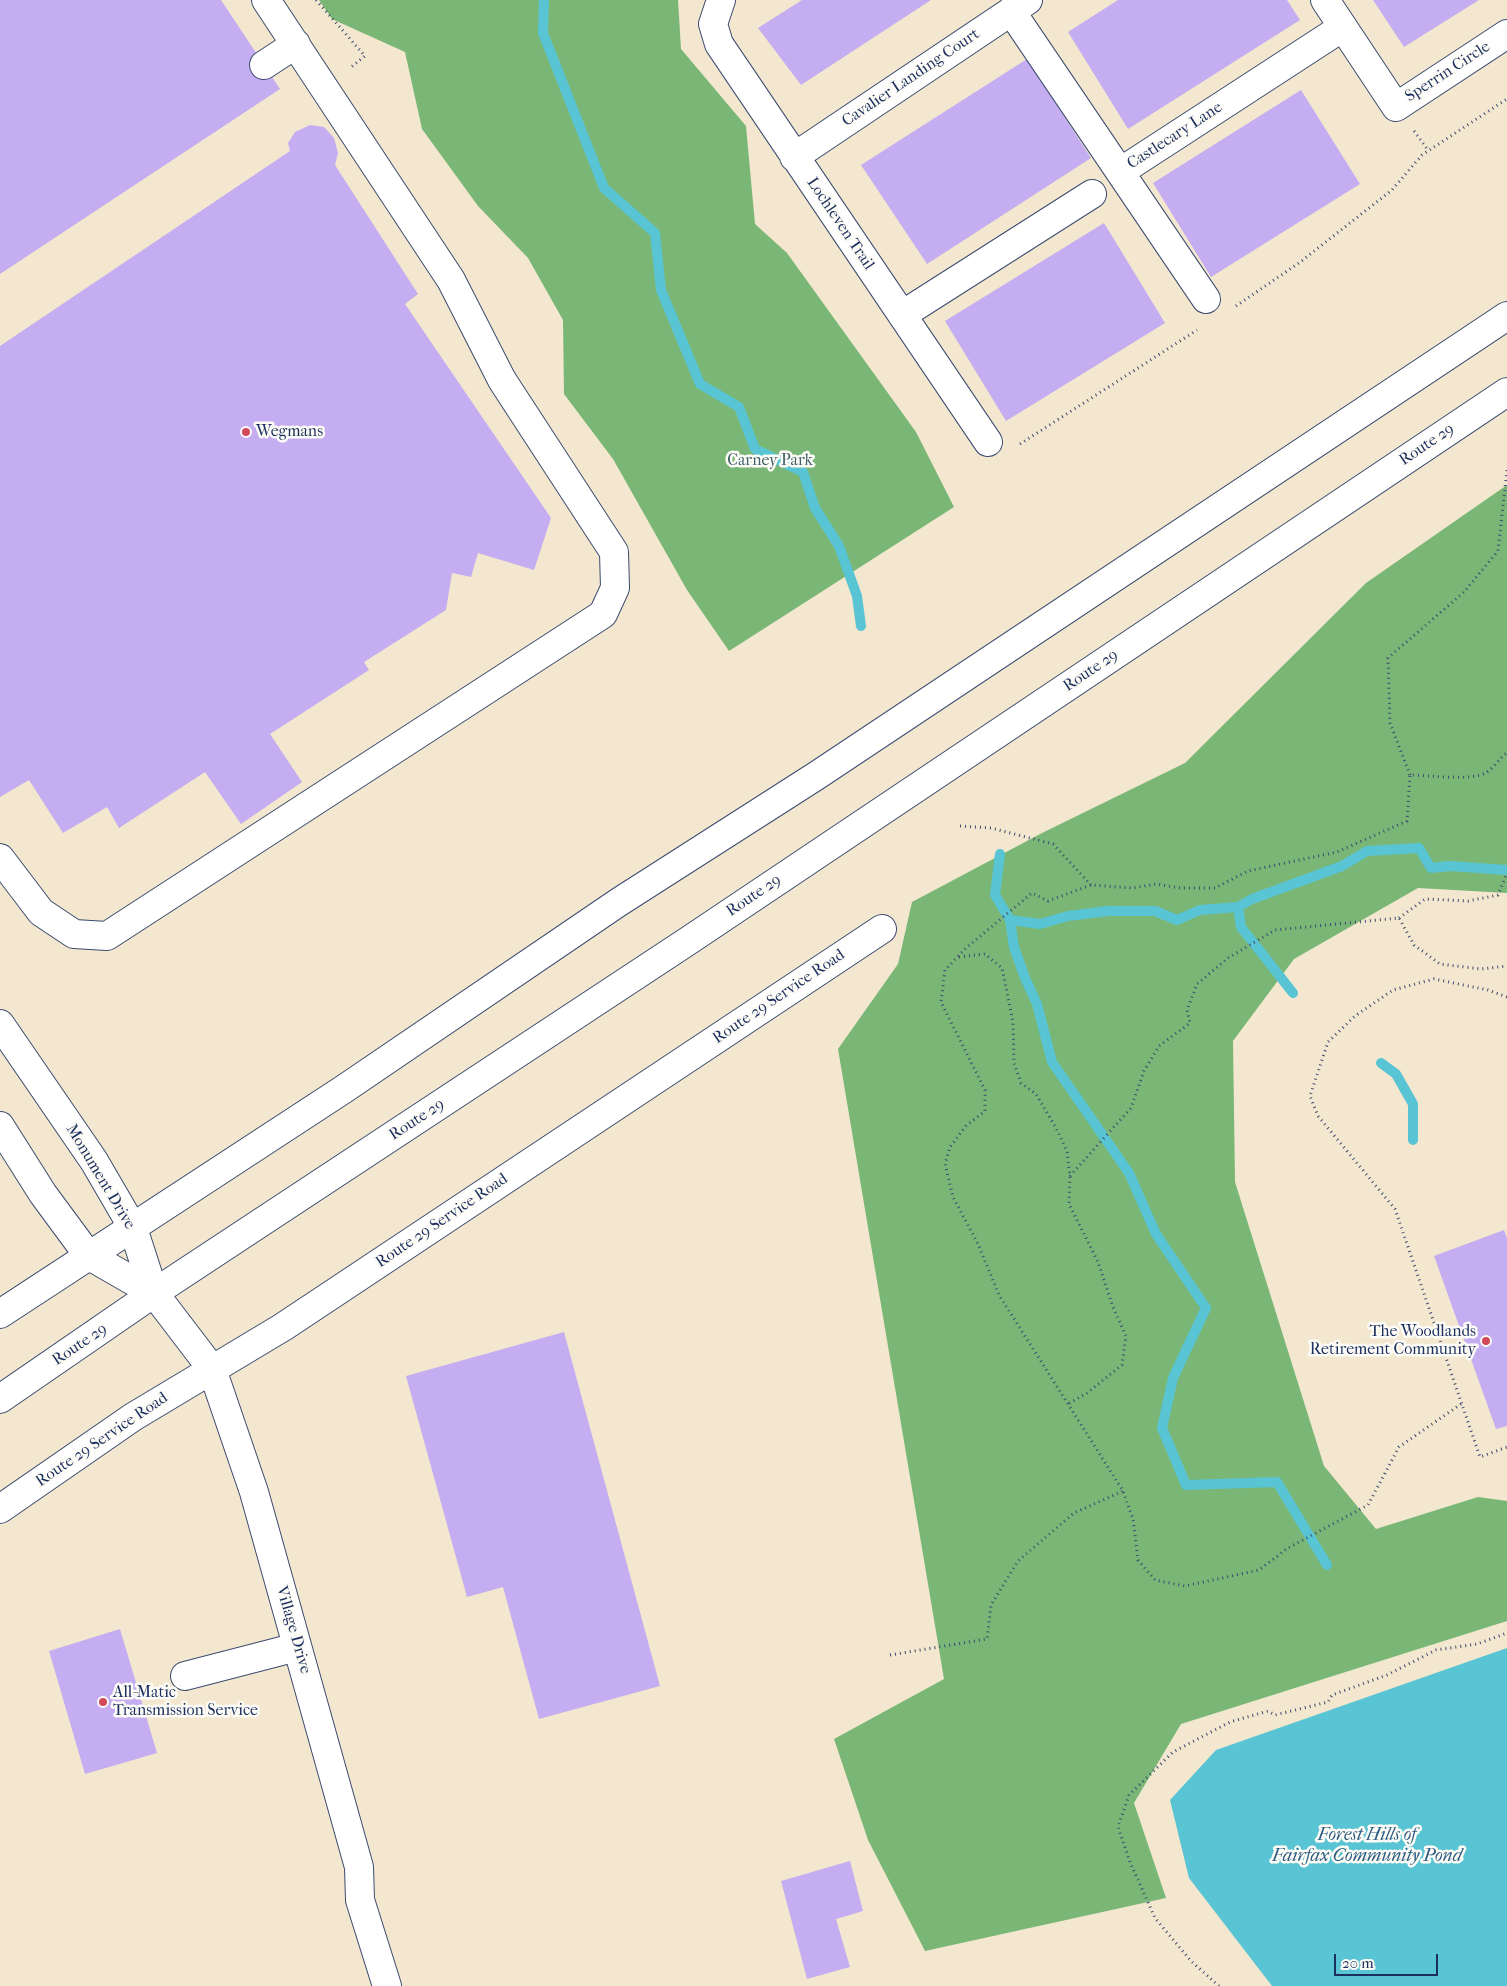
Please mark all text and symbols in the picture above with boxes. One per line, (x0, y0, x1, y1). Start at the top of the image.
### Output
street label: Cavalier Landing Court (839, 25, 983, 131)
street label: Sperrin Circle (1402, 37, 1494, 107)
street label: Castlecary Lane (1124, 98, 1226, 174)
street label: Lochleven Trail (802, 174, 878, 274)
street label: Route 29 (1396, 420, 1458, 470)
place label: Wegmans (256, 422, 323, 442)
marker: Wegmans (240, 426, 252, 438)
park label: Carney Park (727, 451, 813, 471)
street label: Route 29 (1060, 646, 1122, 696)
street label: Route 29 (723, 871, 785, 921)
street label: Route 29 Service Road (709, 946, 849, 1048)
street label: Route 29 (386, 1095, 448, 1145)
street label: Monument Drive (61, 1121, 139, 1233)
street label: Route 29 Service Road (372, 1170, 512, 1272)
street label: Route 29 (49, 1320, 111, 1370)
place label: The Woodlands Retirement Community (1310, 1322, 1476, 1360)
marker: The Woodlands Retirement Community (1480, 1335, 1492, 1347)
street label: Route 29 Service Road (32, 1389, 172, 1491)
street label: Village Drive (271, 1584, 315, 1676)
place label: All-Matic Transmission Service (113, 1683, 258, 1721)
marker: All-Matic Transmission Service (97, 1696, 109, 1708)
water label: Forest Hills of Fairfax Community Pond (1272, 1825, 1462, 1868)
scale bar (1337, 1944, 1441, 1976)
text: 20 m (1342, 1954, 1374, 1972)

